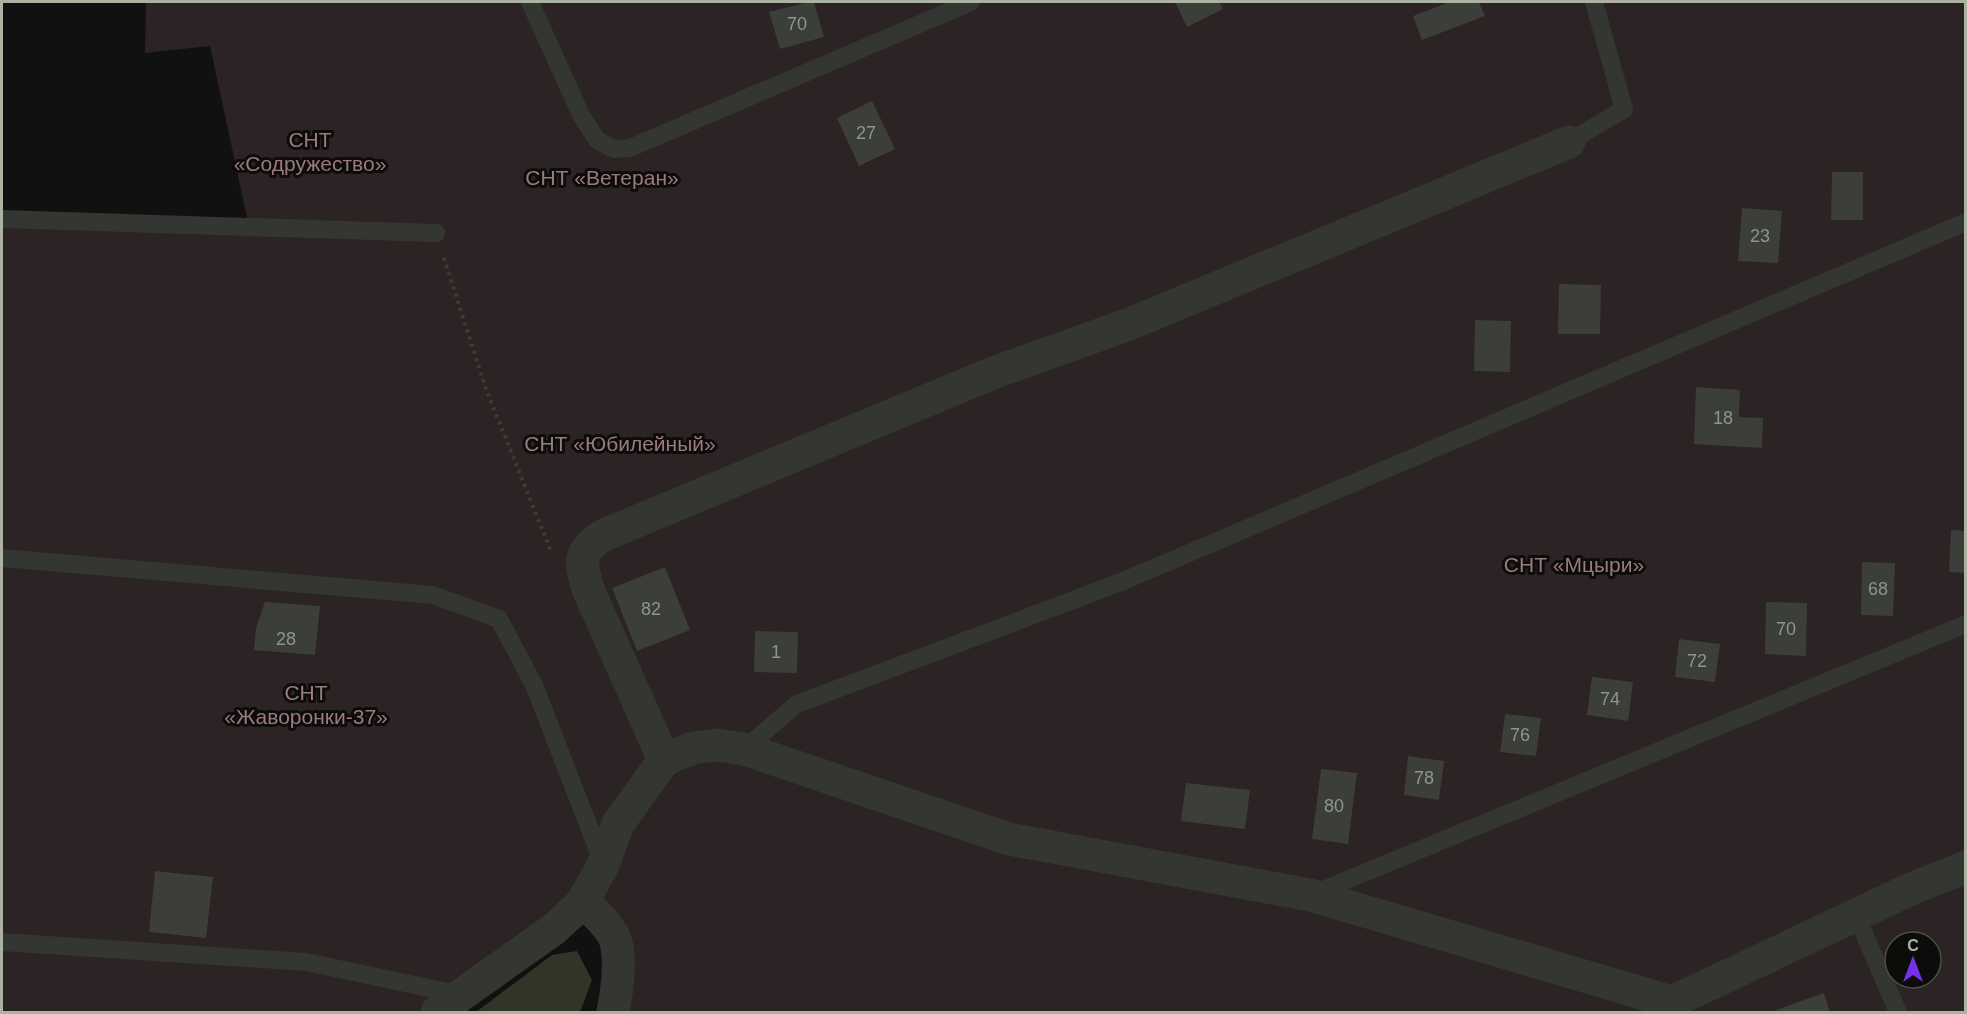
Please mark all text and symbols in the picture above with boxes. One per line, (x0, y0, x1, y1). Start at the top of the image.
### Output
house number: 70 (787, 14, 807, 34)
house number: 27 (856, 123, 876, 143)
park label: СНТ «Содружество» (234, 128, 386, 175)
park label: СНТ «Ветеран» (525, 166, 679, 189)
house number: 23 (1750, 226, 1770, 246)
house number: 18 (1713, 408, 1733, 428)
park label: СНТ «Юбилейный» (524, 432, 716, 455)
park label: СНТ «Мцыри» (1504, 553, 1644, 576)
house number: 68 (1868, 579, 1888, 599)
house number: 82 (641, 599, 661, 619)
house number: 70 (1776, 619, 1796, 639)
house number: 28 (276, 629, 296, 649)
house number: 1 (771, 642, 781, 662)
house number: 72 (1687, 651, 1707, 671)
park label: СНТ «Жаворонки-37» (224, 681, 388, 728)
house number: 74 (1600, 689, 1620, 709)
house number: 76 (1510, 725, 1530, 745)
house number: 78 (1414, 768, 1434, 788)
house number: 80 (1324, 796, 1344, 816)
north arrow (1883, 930, 1943, 990)
text: С (1907, 937, 1919, 954)

